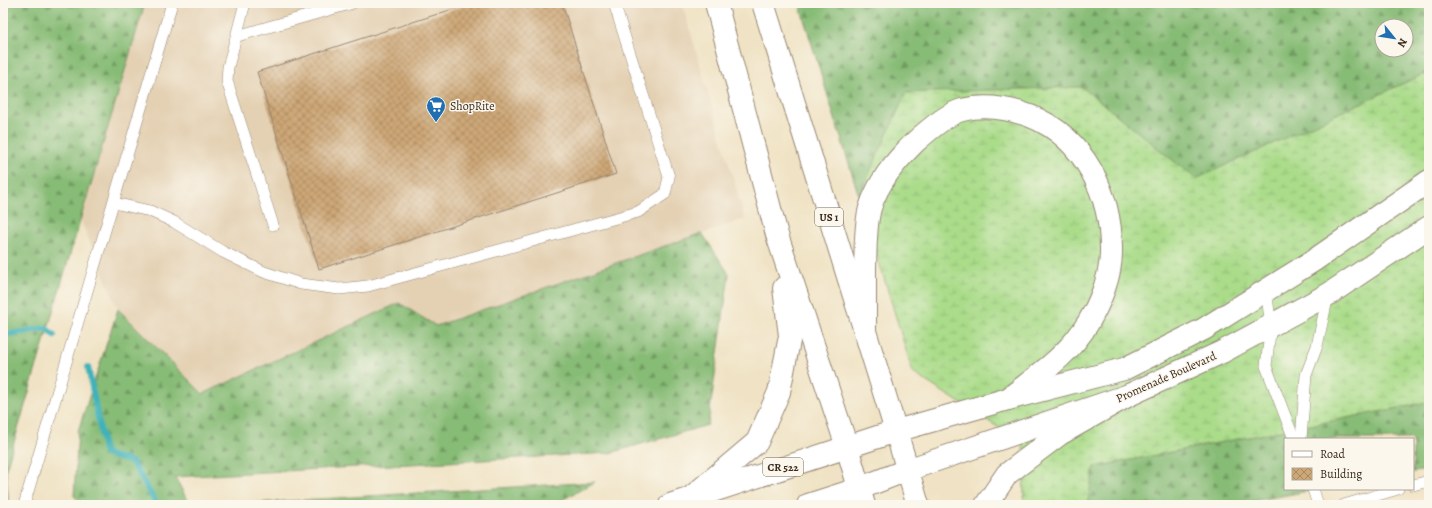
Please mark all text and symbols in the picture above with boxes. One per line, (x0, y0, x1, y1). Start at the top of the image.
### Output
north arrow (1374, 18, 1414, 58)
text: N (1394, 36, 1411, 50)
supermarket icon: ShopRite (425, 95, 447, 123)
place label: ShopRite (450, 98, 495, 114)
road number: US 1 (815, 208, 843, 226)
street label: Promenade Boulevard (1113, 347, 1219, 406)
legend (1284, 438, 1414, 490)
text: Road (1320, 446, 1346, 462)
road number: CR 522 (763, 458, 803, 476)
text: Building (1320, 466, 1362, 482)

